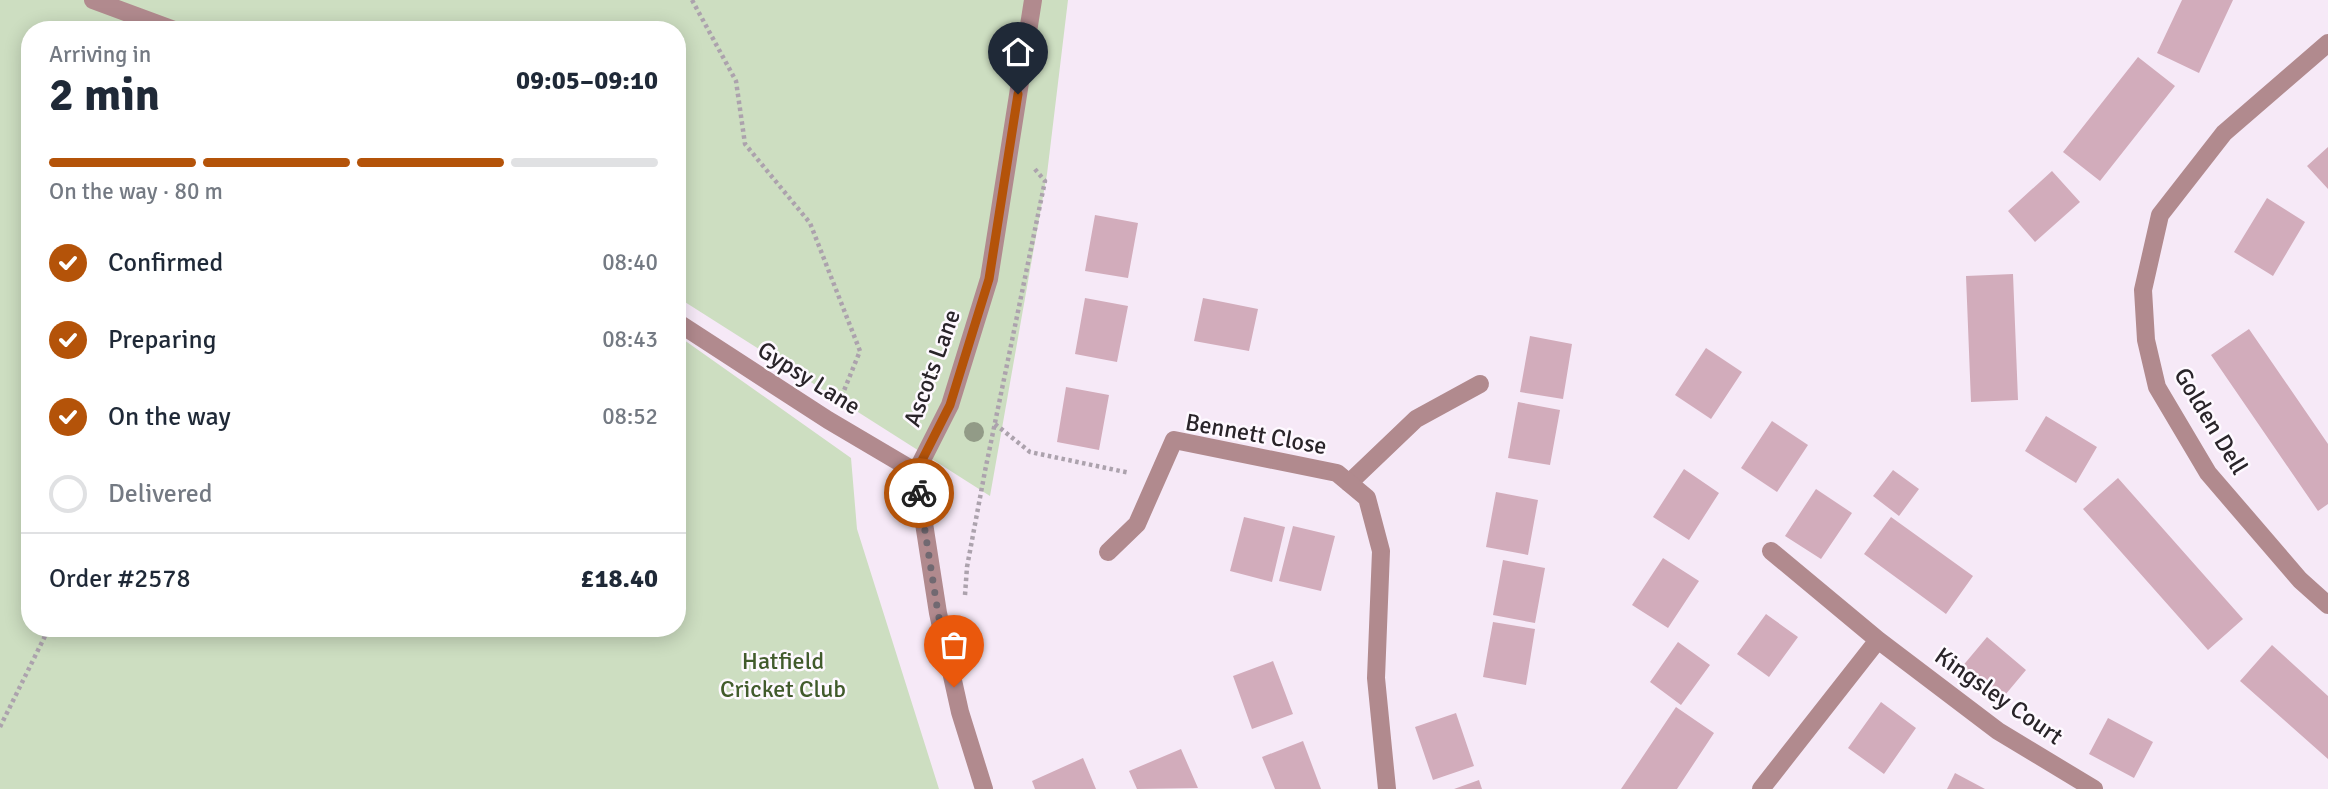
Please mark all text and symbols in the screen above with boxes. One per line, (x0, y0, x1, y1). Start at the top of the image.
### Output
pin (988, 22, 1048, 94)
icon: home (999, 33, 1037, 71)
text: Arriving in (49, 40, 151, 69)
text: 09:05–09:10 (516, 65, 658, 97)
text: 2 min (49, 67, 160, 123)
text: On the way · 80 m (49, 177, 223, 206)
icon: check (49, 244, 87, 282)
text: Confirmed (108, 247, 223, 279)
text: 08:40 (602, 248, 658, 277)
street label: Ascots Lane (897, 305, 967, 431)
icon: check (49, 321, 87, 359)
text: Preparing (108, 324, 216, 356)
text: 08:43 (602, 325, 658, 354)
street label: Gypsy Lane (752, 335, 866, 421)
street label: Golden Dell (2167, 362, 2255, 480)
icon: check (49, 398, 87, 436)
text: On the way (108, 401, 231, 433)
text: 08:52 (602, 402, 658, 431)
street label: Bennett Close (1183, 407, 1329, 461)
courier (884, 458, 954, 528)
icon: bike (900, 474, 938, 512)
text: Delivered (108, 478, 213, 510)
text: Order #2578 (49, 563, 190, 595)
text: £18.40 (580, 563, 658, 595)
pin (924, 615, 984, 687)
icon: bag (935, 626, 973, 664)
street label: Kingsley Court (1929, 641, 2069, 751)
park label: Hatfield Cricket Club (720, 646, 846, 704)

